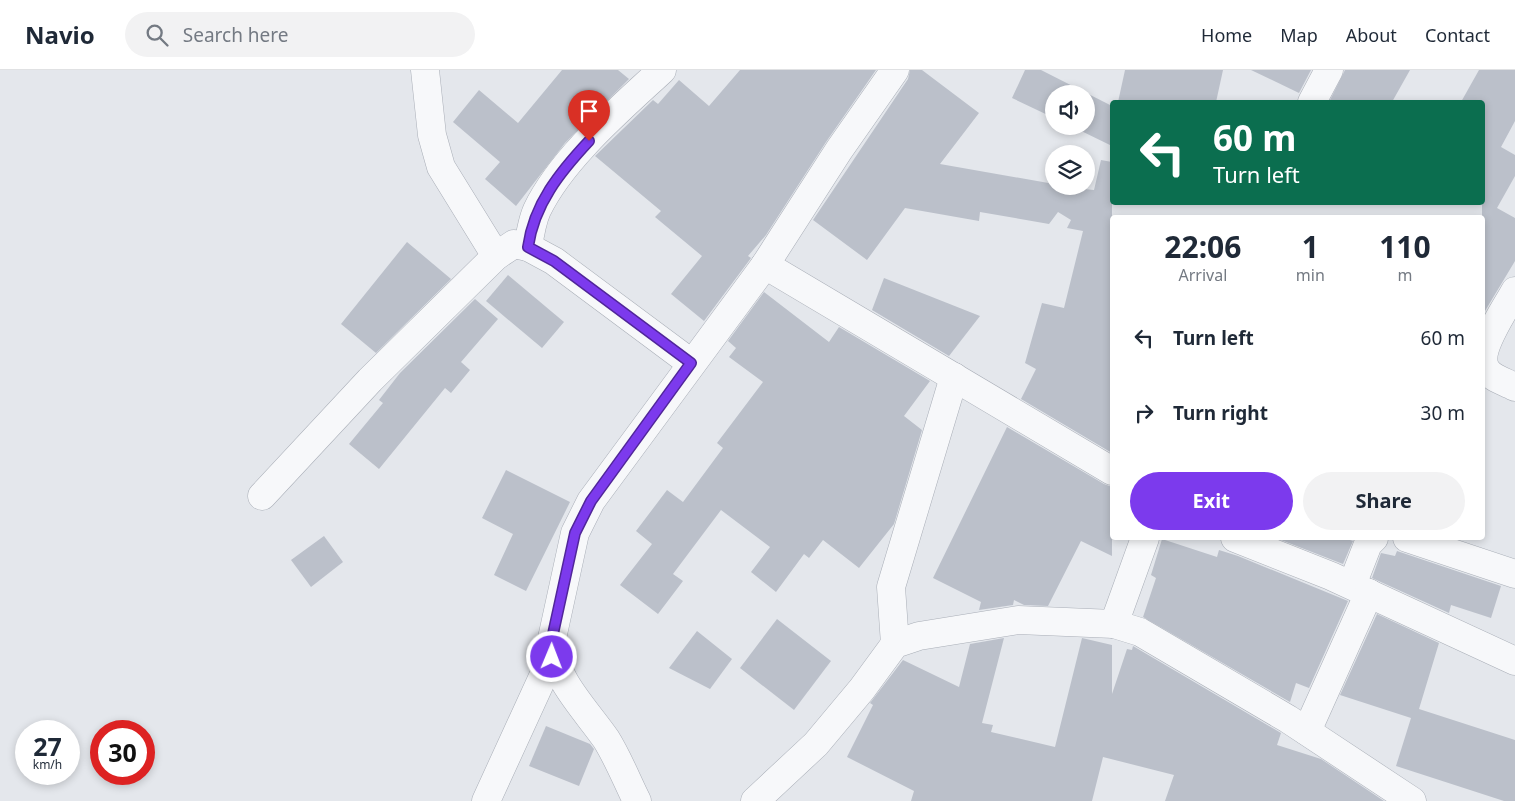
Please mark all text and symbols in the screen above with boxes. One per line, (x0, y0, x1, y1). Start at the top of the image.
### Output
search box (125, 12, 475, 57)
text: Navio (25, 18, 95, 51)
icon: search (143, 21, 171, 49)
text: Search here (183, 22, 289, 48)
text: Home (1201, 23, 1252, 47)
text: Map (1280, 23, 1318, 47)
text: About (1346, 23, 1397, 47)
text: Contact (1425, 23, 1490, 47)
map controls (1045, 85, 1095, 195)
button: sound (1045, 85, 1095, 135)
pin (568, 90, 610, 141)
icon: arrive (575, 97, 603, 125)
text: 60 m (1213, 114, 1296, 161)
icon: left (1130, 120, 1195, 185)
button: layers (1045, 145, 1095, 195)
text: Turn left (1213, 159, 1300, 189)
text: 22:06 (1164, 226, 1241, 267)
text: 1 (1302, 226, 1319, 267)
text: 110 (1379, 226, 1431, 267)
text: Arrival (1178, 264, 1227, 286)
text: min (1296, 264, 1325, 286)
text: m (1397, 264, 1412, 286)
icon: left (1130, 324, 1158, 352)
text: Turn left (1173, 325, 1254, 351)
text: 60 m (1421, 325, 1465, 351)
icon: right (1130, 399, 1158, 427)
text: Turn right (1173, 400, 1268, 426)
text: 30 m (1421, 400, 1465, 426)
button: Exit (1130, 472, 1293, 530)
button: Share (1303, 472, 1465, 530)
position arrow (525, 630, 577, 682)
speed limit sign: 30 (90, 720, 155, 785)
text: 27 (33, 729, 62, 763)
text: km/h (33, 756, 62, 773)

